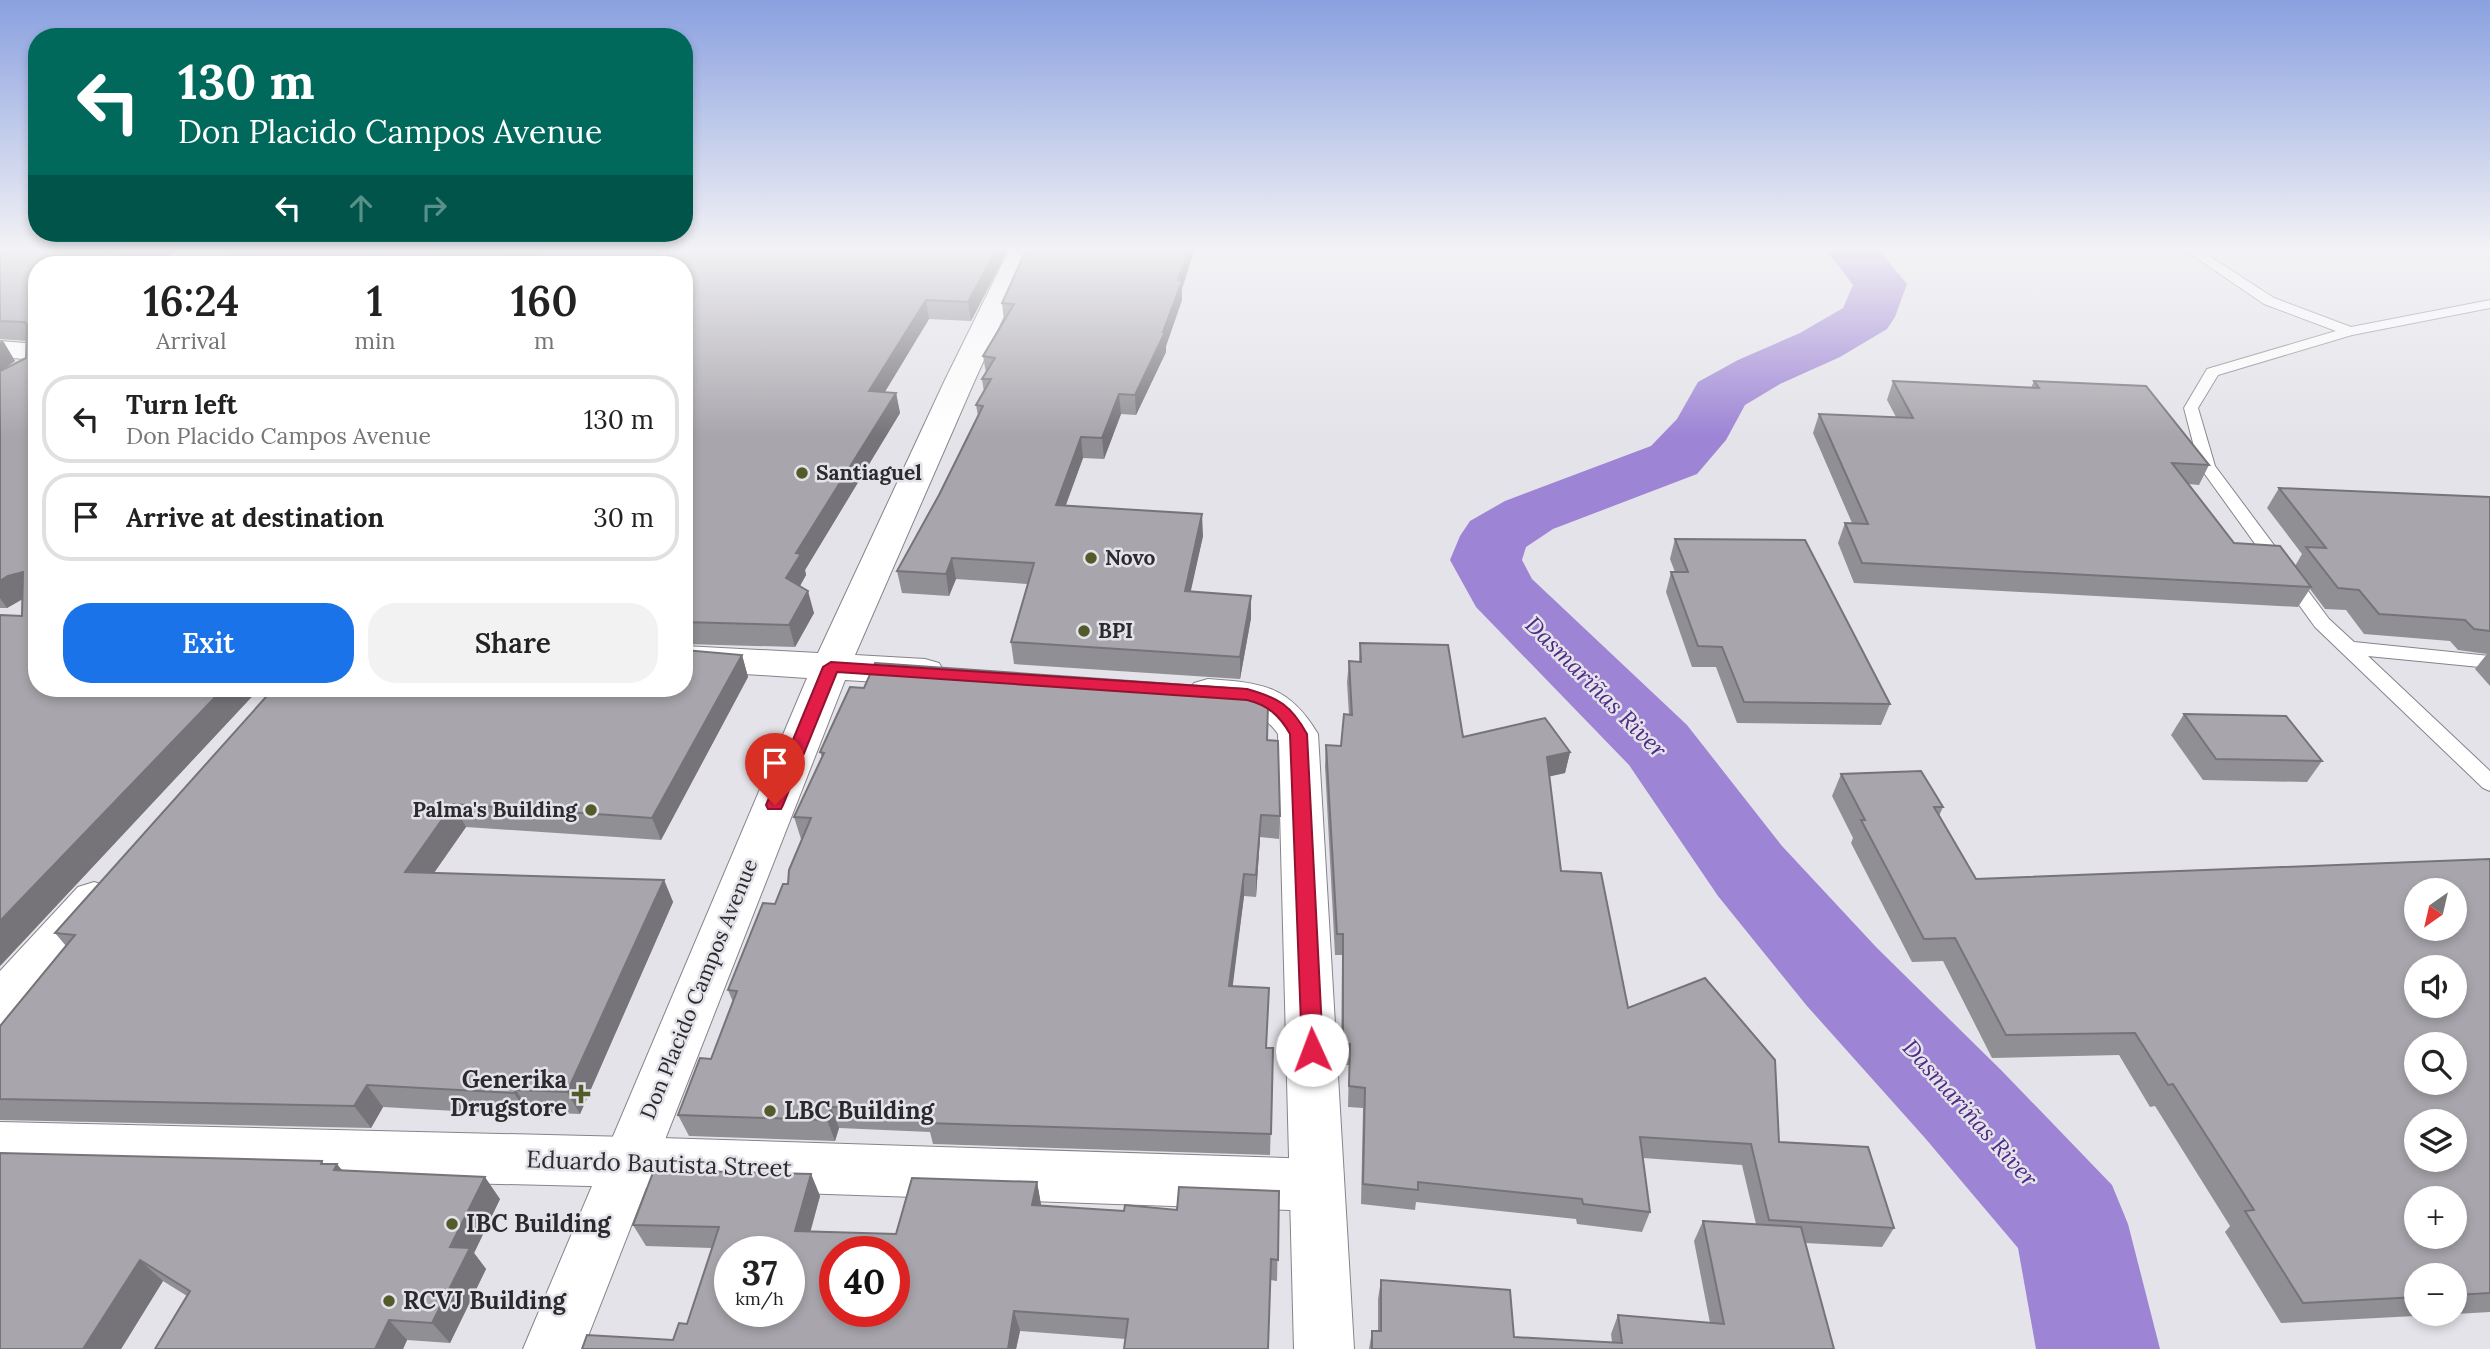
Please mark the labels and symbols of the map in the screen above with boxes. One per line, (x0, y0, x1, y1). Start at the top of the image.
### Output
place label: Santiaguel (816, 459, 922, 486)
marker: Santiaguel (794, 465, 810, 481)
place label: Novo (1105, 544, 1155, 571)
marker: Novo (1083, 550, 1099, 566)
water label: Dasmariñas River (1520, 610, 1673, 764)
place label: BPI (1098, 617, 1133, 644)
marker: BPI (1076, 623, 1092, 639)
pin (745, 733, 805, 805)
place label: Palma's Building (412, 796, 578, 823)
marker: Palma's Building (583, 802, 599, 818)
street label: Don Placido Campos Avenue (634, 855, 763, 1123)
north arrow (2404, 878, 2468, 942)
position arrow (1275, 1013, 1349, 1087)
water label: Dasmariñas River (1897, 1033, 2044, 1193)
place label: Generika Drugstore (450, 1064, 567, 1123)
marker: Generika Drugstore (573, 1086, 589, 1102)
place label: LBC Building (784, 1095, 935, 1126)
marker: LBC Building (762, 1103, 778, 1119)
street label: Eduardo Bautista Street (526, 1143, 793, 1184)
place label: IBC Building (466, 1208, 612, 1239)
marker: IBC Building (444, 1216, 460, 1232)
speed limit sign: 40 (819, 1236, 910, 1327)
place label: RCVJ Building (403, 1285, 567, 1316)
marker: RCVJ Building (381, 1293, 397, 1309)

